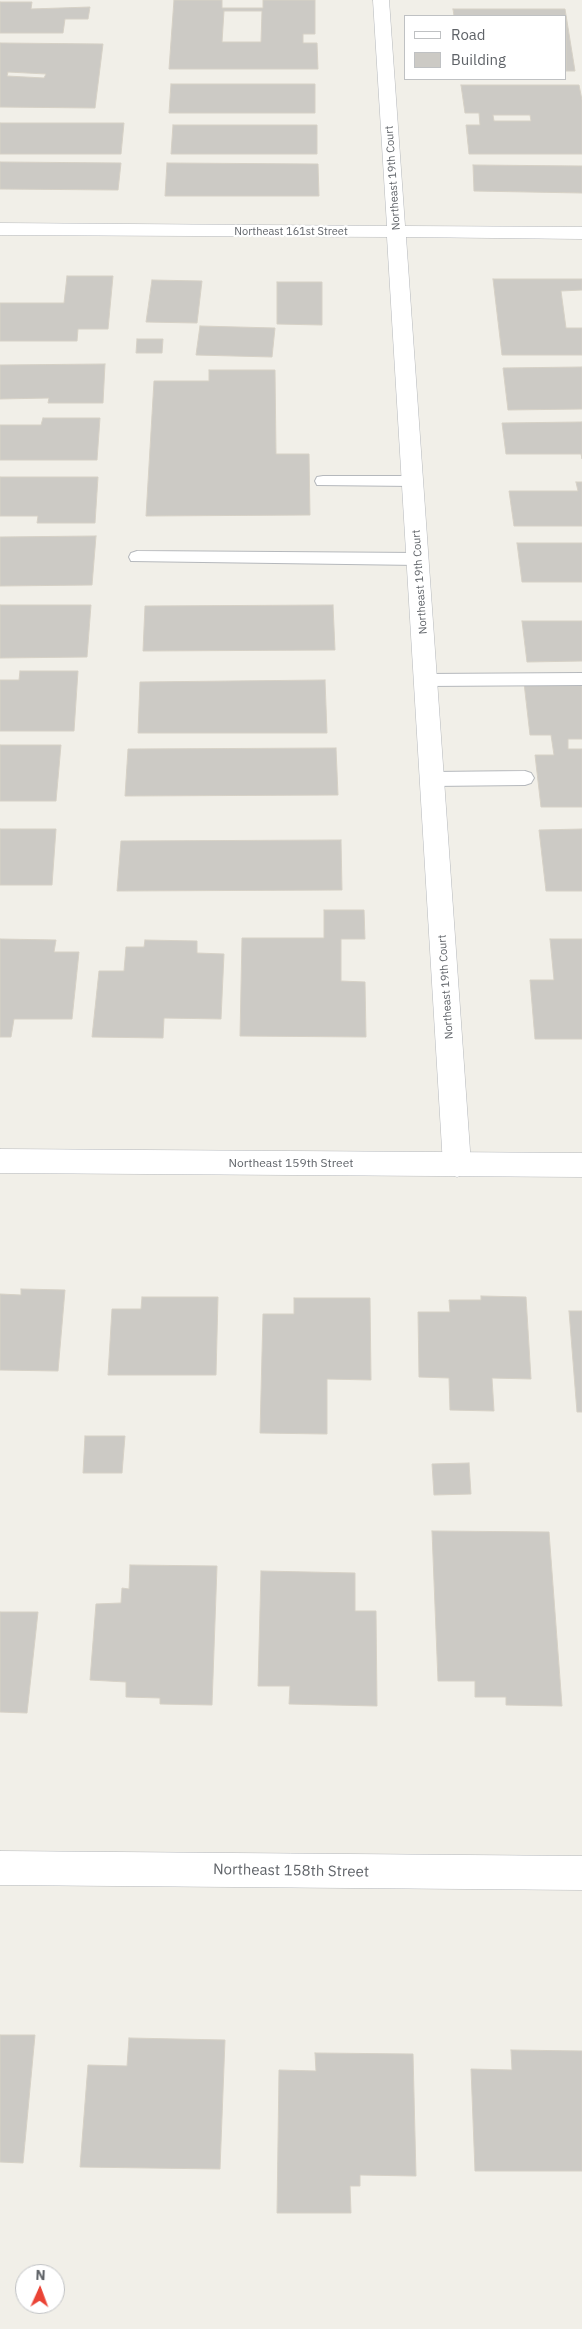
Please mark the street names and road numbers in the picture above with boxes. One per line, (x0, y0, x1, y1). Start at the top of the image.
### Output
street label: Northeast 19th Court (383, 125, 403, 231)
street label: Northeast 161st Street (234, 225, 348, 239)
street label: Northeast 19th Court (410, 529, 430, 635)
street label: Northeast 19th Court (436, 934, 456, 1040)
street label: Northeast 159th Street (229, 1157, 353, 1171)
street label: Northeast 158th Street (213, 1861, 369, 1881)

